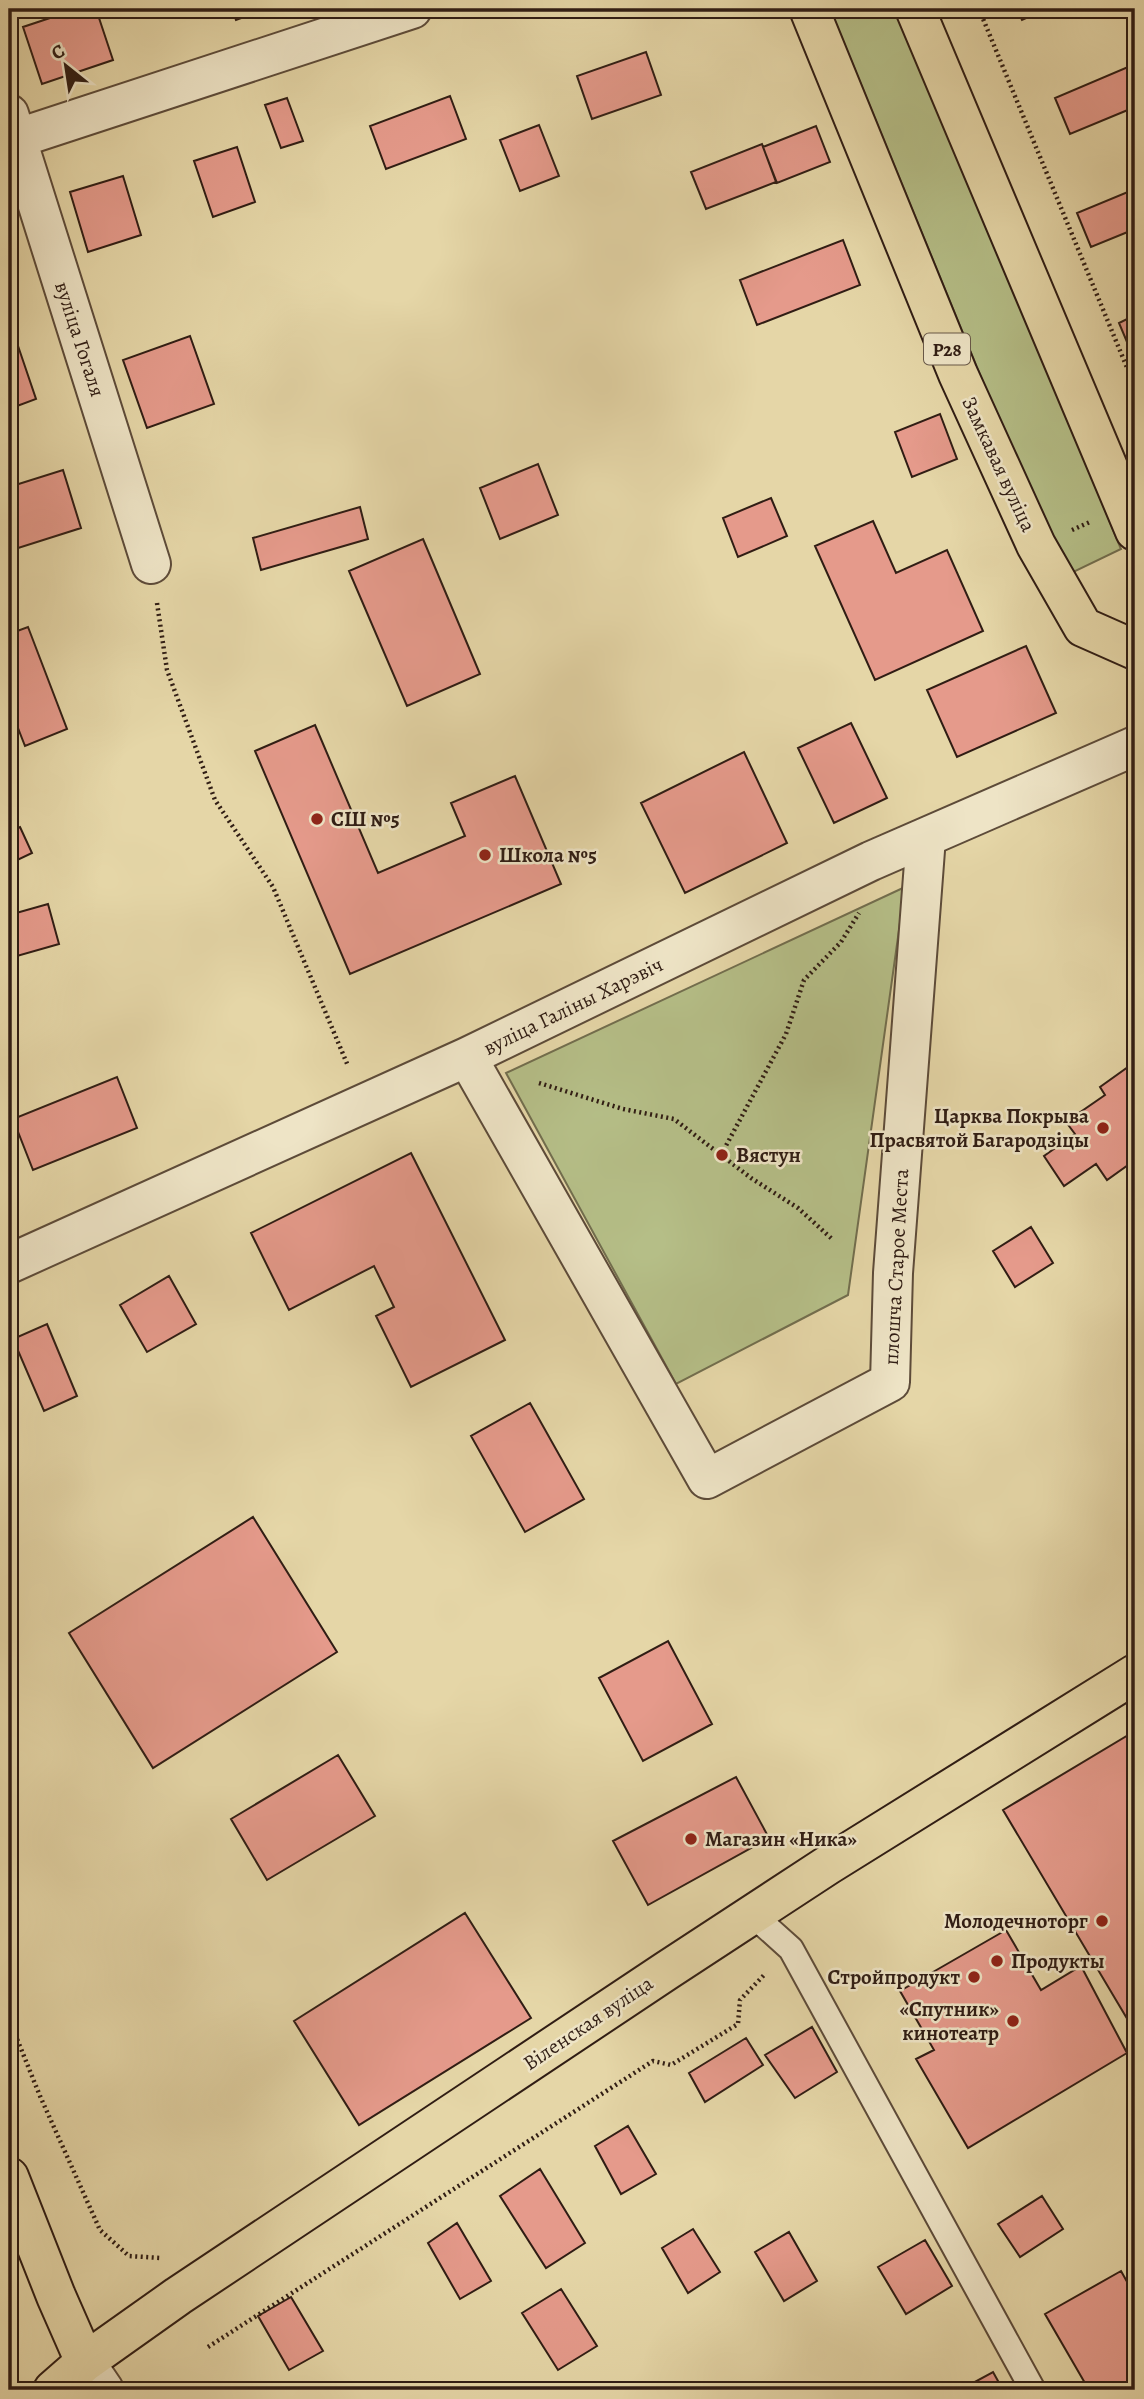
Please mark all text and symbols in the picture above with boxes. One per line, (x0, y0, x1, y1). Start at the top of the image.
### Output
north arrow (32, 32, 102, 102)
text: С (46, 38, 70, 66)
street label: вуліца Гогаля (48, 278, 112, 400)
road number: Р28 (924, 334, 970, 364)
street label: Замкавая вуліца (955, 392, 1043, 536)
place label: СШ №5 (331, 805, 400, 833)
marker: СШ №5 (309, 811, 325, 827)
place label: Школа №5 (499, 841, 597, 869)
marker: Школа №5 (477, 847, 493, 863)
street label: вуліца Галіны Харэвіч (478, 950, 668, 1062)
place label: Царква Покрыва Прасвятой Багародзіцы (870, 1102, 1089, 1154)
marker: Царква Покрыва Прасвятой Багародзіцы (1095, 1120, 1111, 1136)
place label: Вястун (736, 1141, 801, 1169)
marker: Вястун (714, 1147, 730, 1163)
street label: плошча Старое Места (877, 1168, 915, 1366)
place label: Магазин «Ника» (705, 1825, 857, 1853)
marker: Магазин «Ника» (683, 1831, 699, 1847)
place label: Молодечноторг (944, 1907, 1088, 1935)
marker: Молодечноторг (1094, 1913, 1110, 1929)
place label: Продукты (1011, 1947, 1105, 1975)
marker: Продукты (989, 1953, 1005, 1969)
place label: Стройпродукт (827, 1963, 960, 1991)
street label: Віленская вуліца (517, 1969, 659, 2077)
marker: Стройпродукт (966, 1969, 982, 1985)
place label: «Спутник» кинотеатр (900, 1995, 999, 2047)
marker: «Спутник» кинотеатр (1005, 2013, 1021, 2029)

